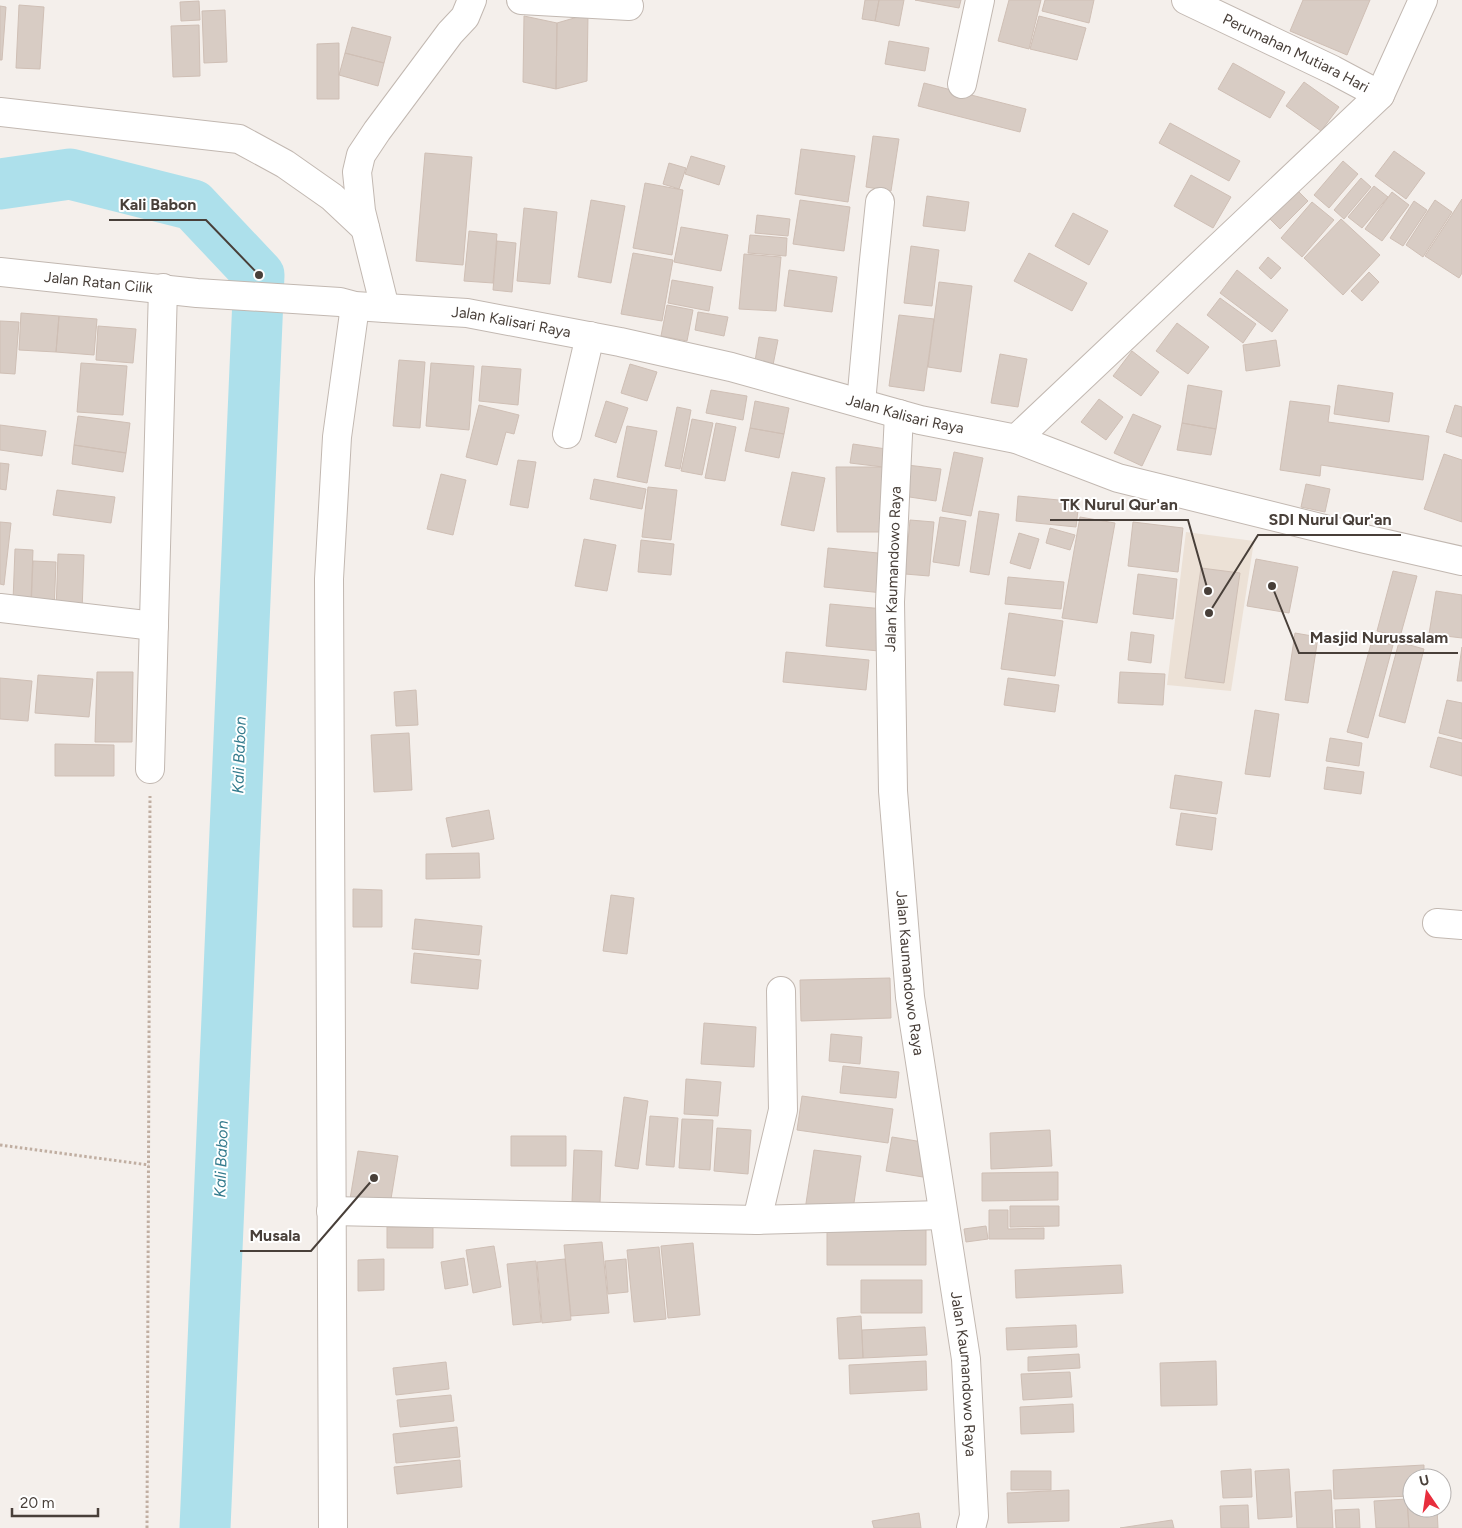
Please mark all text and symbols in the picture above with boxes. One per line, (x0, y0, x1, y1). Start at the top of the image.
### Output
street label: Perumahan Mutiara Hari (1220, 10, 1372, 96)
callout: Kali Babon (109, 189, 206, 220)
text: Kali Babon (120, 195, 196, 214)
street label: Jalan Ratan Cilik (43, 268, 154, 297)
street label: Jalan Kalisari Raya (451, 303, 572, 341)
street label: Jalan Kalisari Raya (844, 391, 966, 437)
street label: Jalan Kaumandowo Raya (881, 486, 905, 652)
callout: TK Nurul Qur'an (1050, 489, 1188, 520)
text: TK Nurul Qur'an (1060, 495, 1178, 514)
callout: SDI Nurul Qur'an (1258, 504, 1401, 535)
text: SDI Nurul Qur'an (1268, 510, 1392, 529)
callout: Masjid Nurussalam (1299, 622, 1458, 653)
text: Masjid Nurussalam (1310, 628, 1448, 647)
water label: Kali Babon (228, 716, 250, 794)
street label: Jalan Kaumandowo Raya (892, 890, 928, 1057)
water label: Kali Babon (210, 1120, 232, 1198)
callout: Musala (240, 1220, 311, 1251)
text: Musala (249, 1226, 301, 1245)
street label: Jalan Kaumandowo Raya (947, 1290, 980, 1457)
north arrow (1402, 1468, 1452, 1518)
text: U (1417, 1471, 1431, 1490)
scale bar (12, 1486, 99, 1518)
text: 20 m (20, 1494, 54, 1512)

